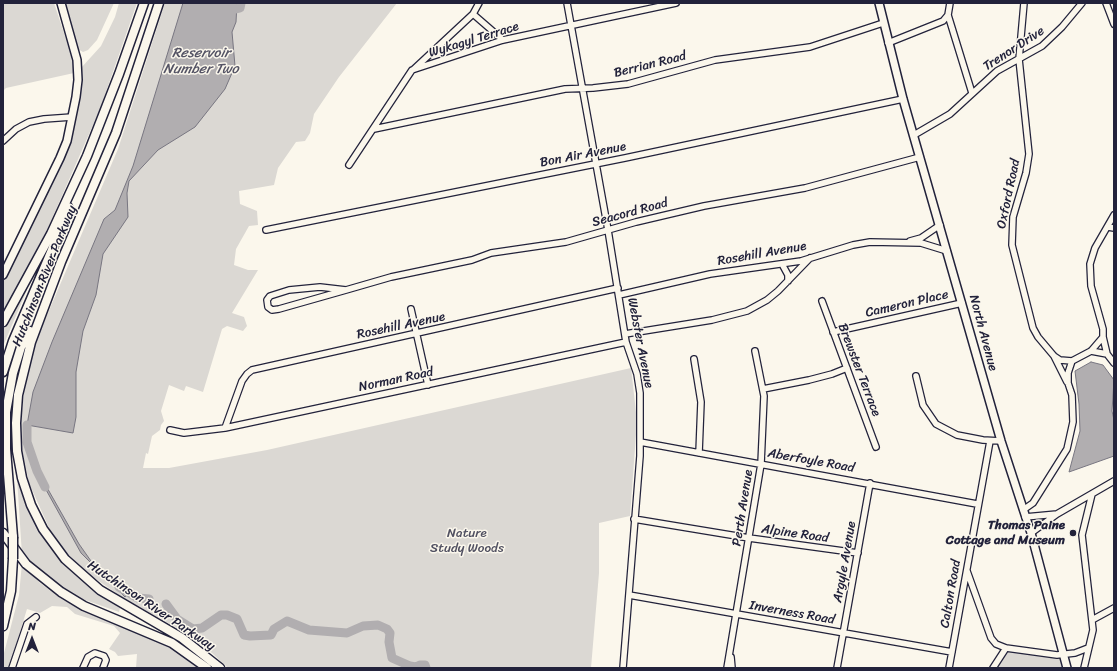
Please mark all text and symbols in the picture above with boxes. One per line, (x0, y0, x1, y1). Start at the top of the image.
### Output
street label: Wykagyl Terrace (427, 19, 521, 61)
street label: Trenor Drive (980, 23, 1048, 75)
water label: Reservoir Number Two (163, 45, 239, 78)
street label: Berrian Road (612, 48, 688, 82)
street label: Bon Air Avenue (539, 139, 627, 171)
street label: Oxford Road (994, 158, 1024, 230)
street label: Seacord Road (590, 195, 670, 231)
street label: Hutchinson River Parkway (10, 203, 80, 349)
street label: Rosehill Avenue (716, 239, 808, 269)
street label: Cameron Place (864, 287, 950, 321)
street label: North Avenue (965, 293, 1001, 373)
street label: Webster Avenue (624, 296, 656, 390)
street label: Rosehill Avenue (355, 309, 447, 343)
street label: Brewster Terrace (834, 321, 884, 419)
street label: Norman Road (357, 364, 435, 396)
street label: Aberfoyle Road (766, 446, 856, 476)
street label: Perth Avenue (729, 469, 757, 547)
place label: Thomas Paine Cottage and Museum (946, 518, 1065, 549)
street label: Argyle Avenue (830, 520, 860, 604)
street label: Alpine Road (760, 522, 830, 546)
park label: Nature Study Woods (430, 526, 504, 557)
marker: Thomas Paine Cottage and Museum (1068, 528, 1078, 538)
street label: Hutchinson River Parkway (84, 557, 218, 655)
street label: Calton Road (937, 559, 965, 629)
street label: Inverness Road (748, 598, 836, 628)
text: N (28, 617, 36, 636)
north arrow (12, 619, 52, 659)

